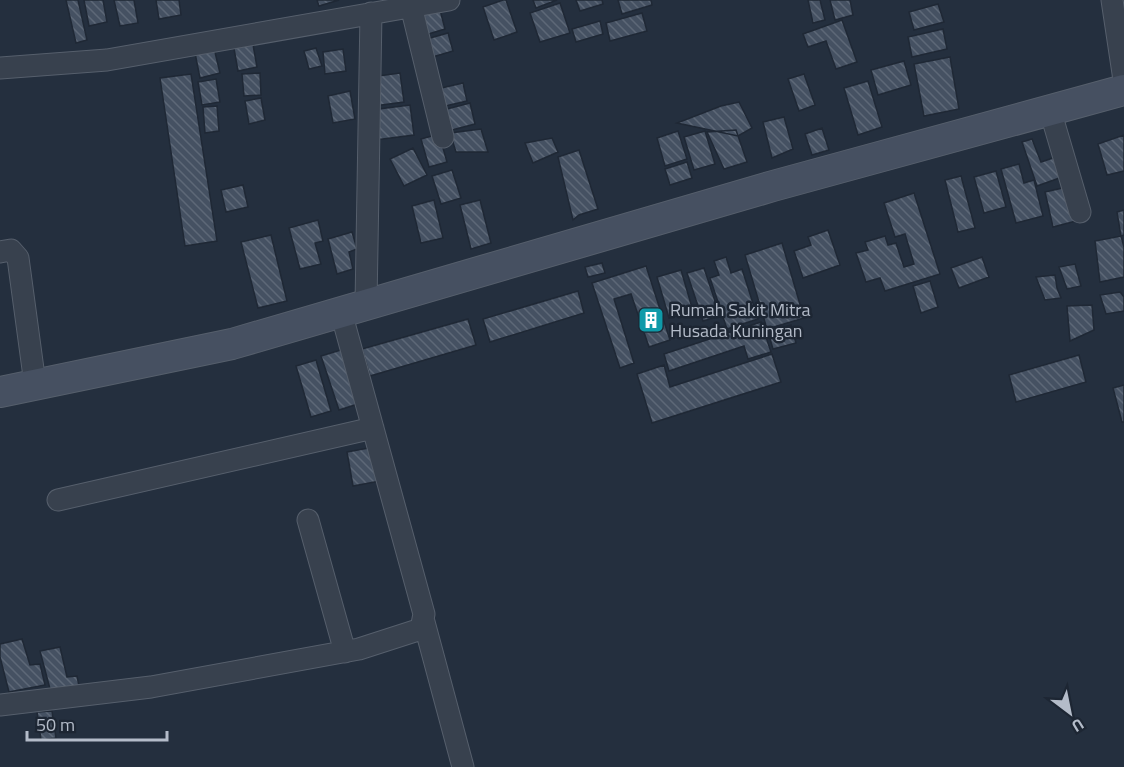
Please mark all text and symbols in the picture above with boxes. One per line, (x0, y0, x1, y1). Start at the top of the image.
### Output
place label: Rumah Sakit Mitra Husada Kuningan (670, 296, 811, 344)
building icon: Rumah Sakit Mitra Husada Kuningan (636, 305, 666, 335)
north arrow (1040, 683, 1100, 743)
scale bar (27, 704, 166, 742)
text: 50 m (36, 711, 75, 738)
text: U (1067, 713, 1089, 739)

